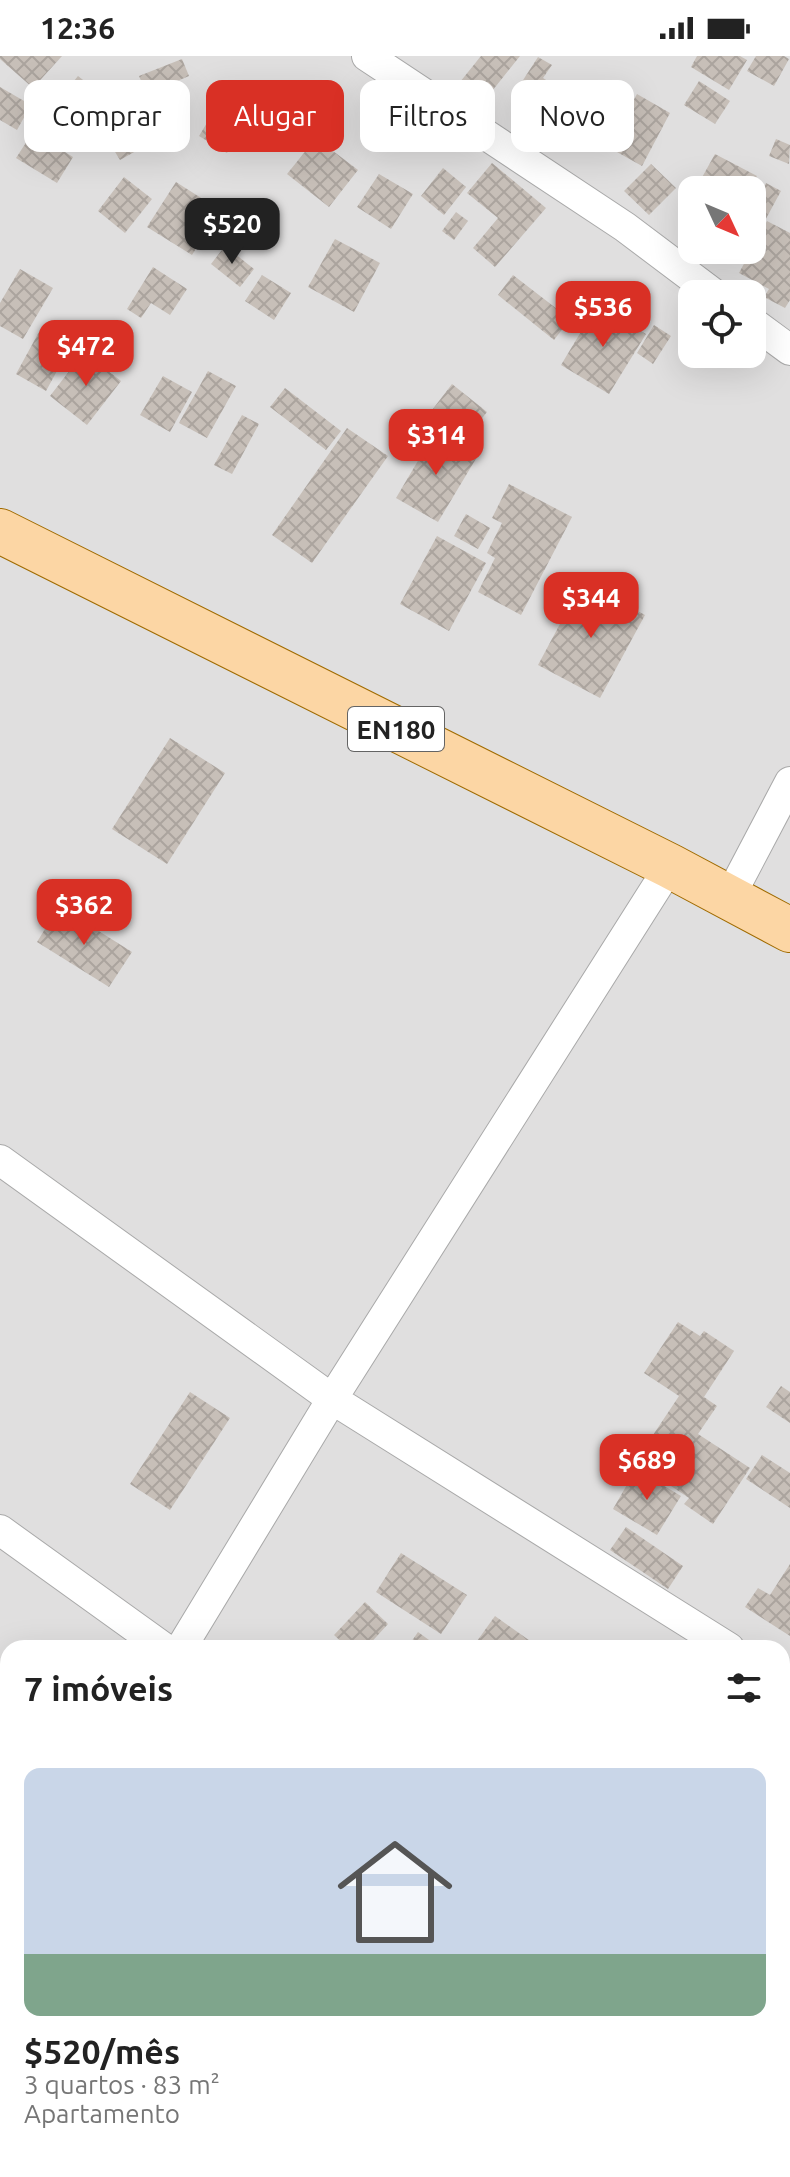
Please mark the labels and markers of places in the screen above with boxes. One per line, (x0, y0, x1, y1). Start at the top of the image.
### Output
pin: $520 (185, 198, 279, 266)
pin: $536 (556, 281, 650, 349)
pin: $472 (39, 320, 133, 388)
pin: $314 (389, 409, 483, 477)
pin: $344 (544, 572, 638, 640)
pin: $362 (37, 879, 131, 947)
pin: $689 (600, 1434, 694, 1502)

